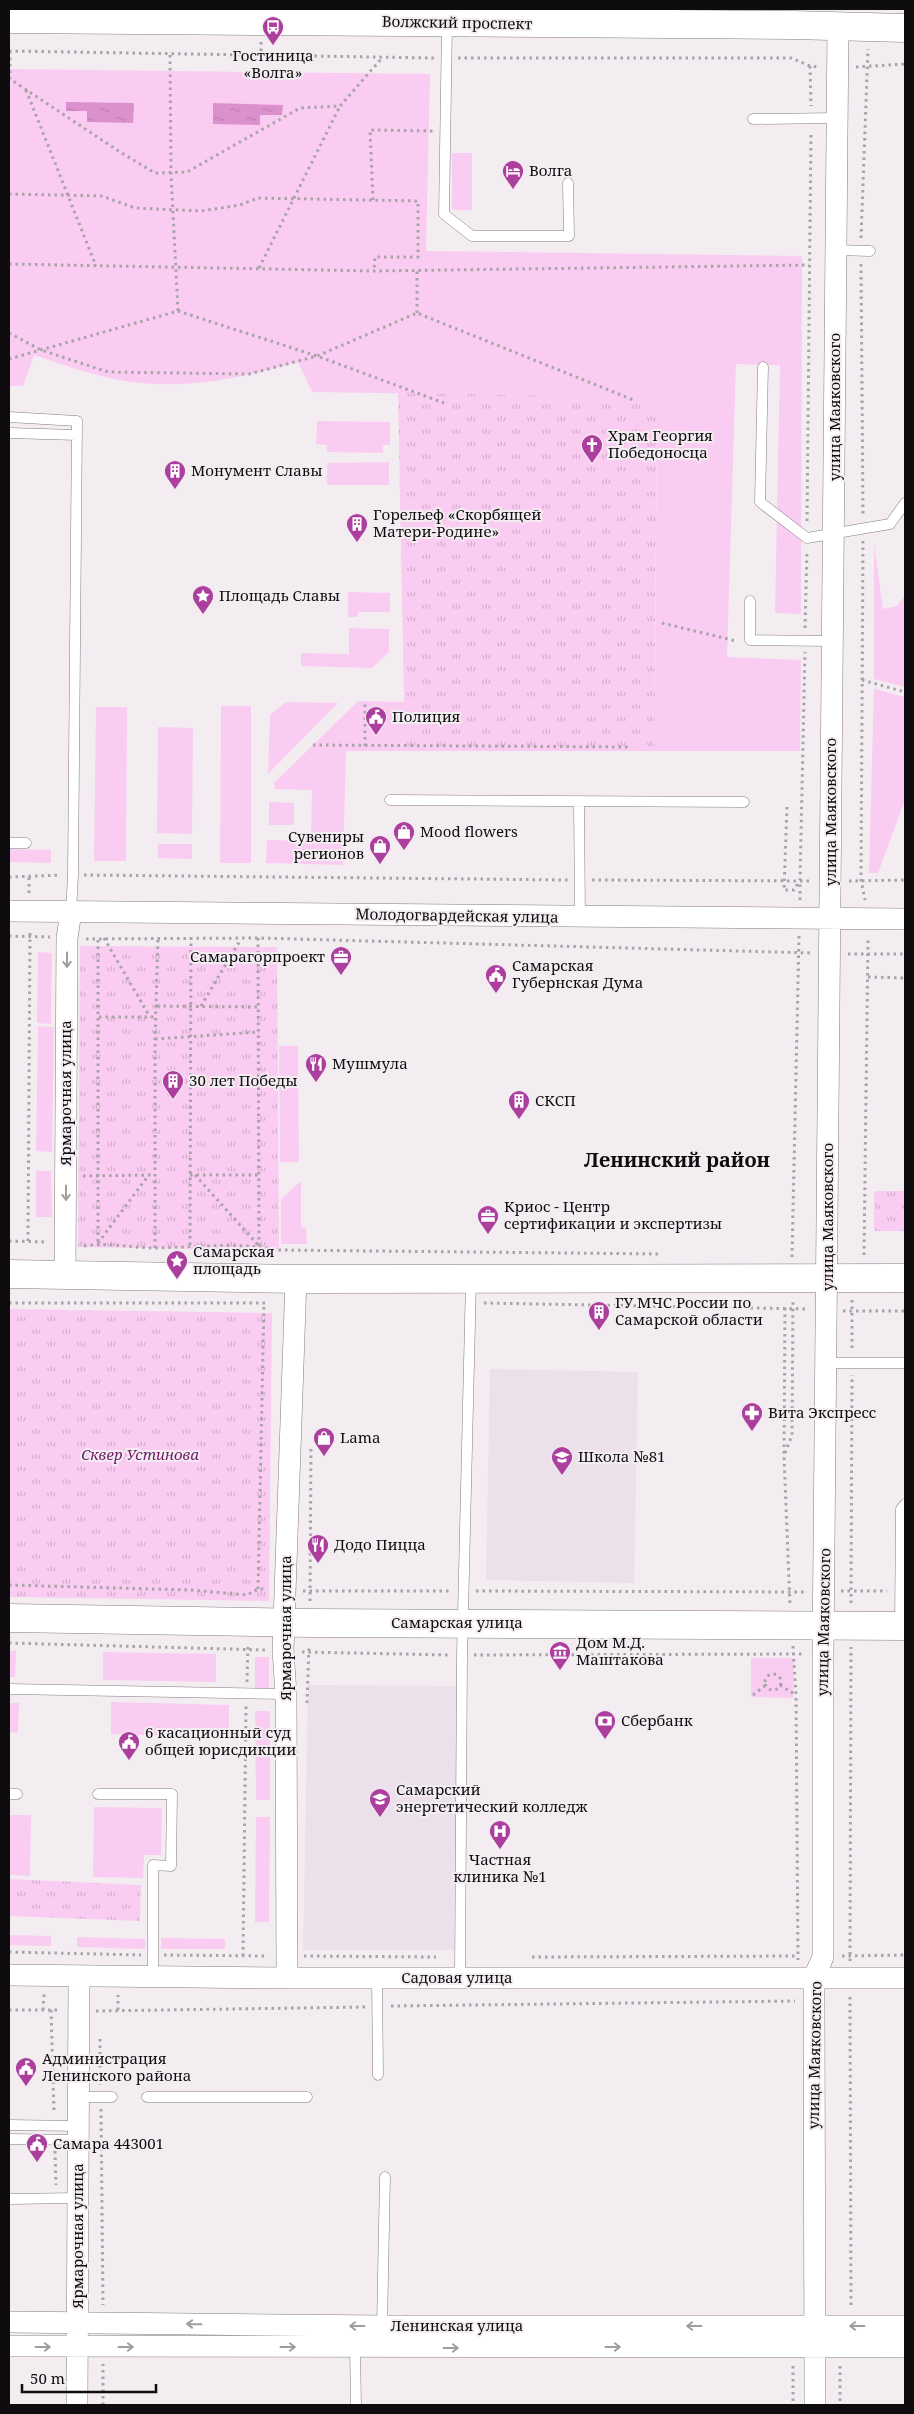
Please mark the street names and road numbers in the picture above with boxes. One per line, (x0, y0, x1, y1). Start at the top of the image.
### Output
street label: Волжский проспект (382, 11, 532, 33)
street label: улица Маяковского (824, 333, 844, 481)
street label: улица Маяковского (820, 738, 840, 886)
street label: Молодогвардейская улица (355, 903, 559, 927)
street label: Ярмарочная улица (55, 1020, 75, 1167)
street label: улица Маяковского (817, 1143, 837, 1291)
street label: улица Маяковского (812, 1548, 834, 1696)
street label: Ярмарочная улица (275, 1555, 295, 1702)
street label: Самарская улица (391, 1612, 523, 1632)
street label: Садовая улица (401, 1967, 513, 1987)
street label: улица Маяковского (803, 1981, 825, 2129)
street label: Ярмарочная улица (67, 2163, 87, 2310)
street label: Ленинская улица (391, 2315, 523, 2335)

